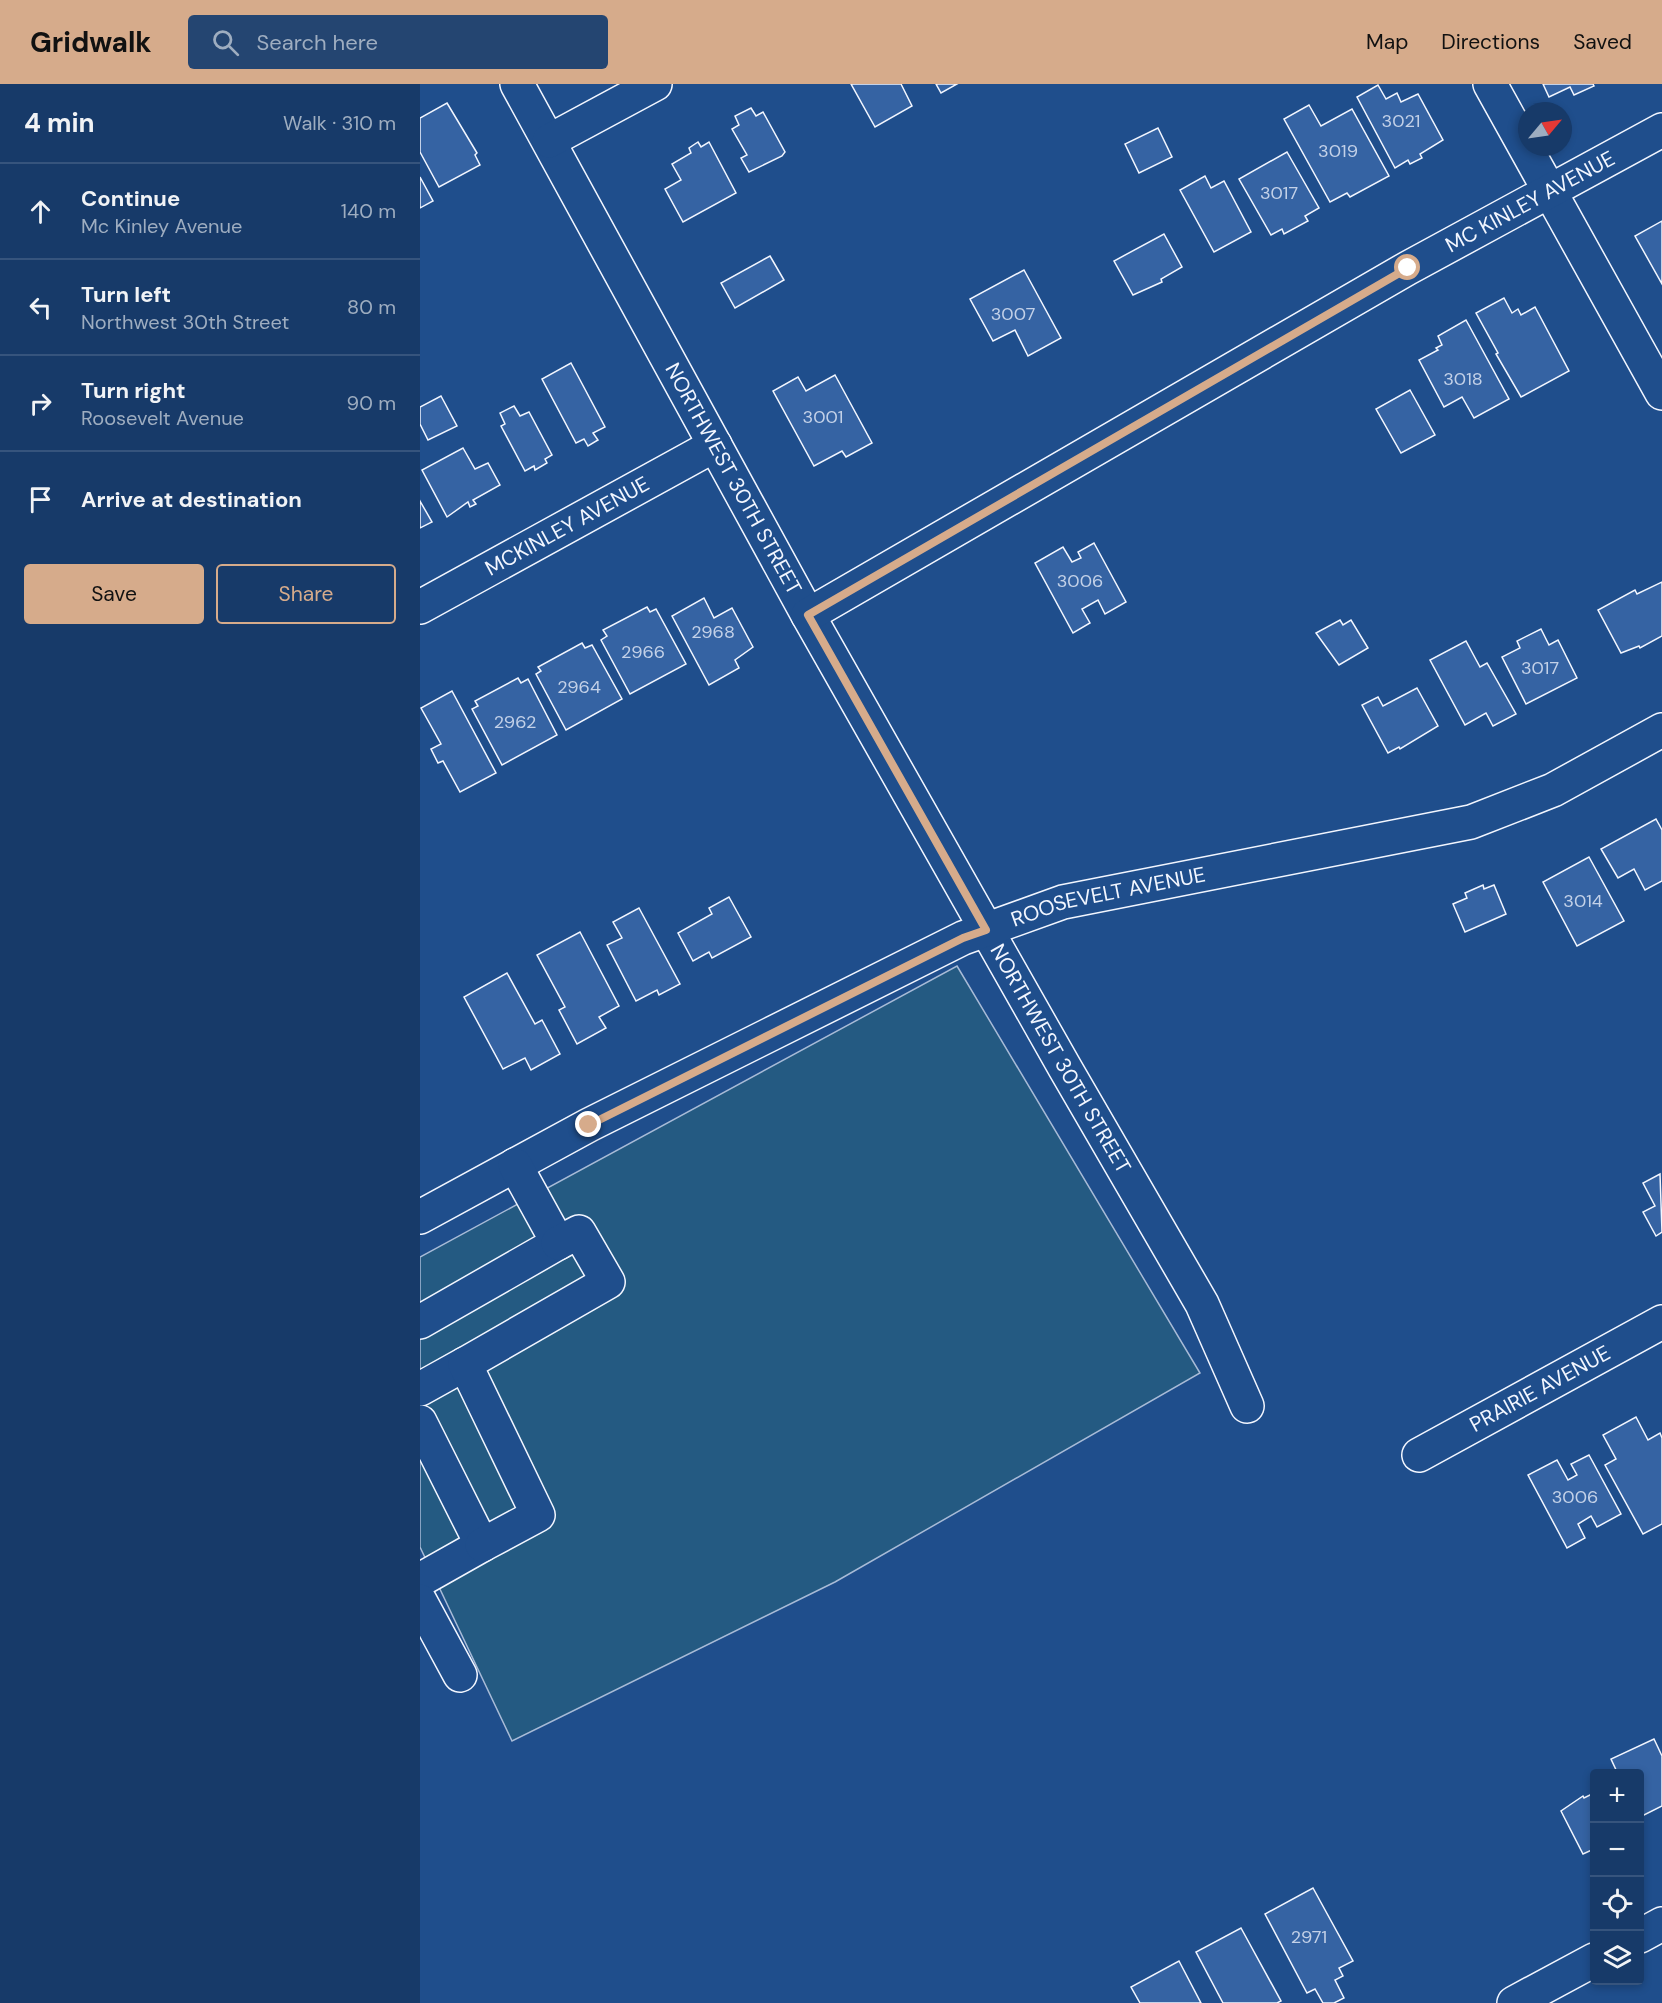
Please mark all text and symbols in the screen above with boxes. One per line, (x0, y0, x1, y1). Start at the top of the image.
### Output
search box (188, 15, 608, 69)
text: Gridwalk (30, 24, 152, 61)
icon: search (209, 26, 242, 59)
text: Search here (257, 28, 378, 57)
text: Map (1366, 28, 1408, 56)
text: Directions (1441, 28, 1540, 56)
text: Saved (1573, 28, 1632, 56)
north arrow (1518, 102, 1572, 156)
text: 4 min (24, 106, 95, 140)
house number: 3021 (1382, 109, 1420, 133)
text: Walk · 310 m (283, 110, 396, 136)
house number: 3019 (1318, 139, 1358, 163)
street label: MC KINLEY AVENUE (1440, 144, 1620, 259)
house number: 3017 (1260, 181, 1298, 205)
text: Continue (81, 184, 180, 213)
icon: ahead (24, 195, 57, 228)
text: 140 m (341, 198, 396, 224)
text: Mc Kinley Avenue (81, 213, 242, 239)
route start (1394, 254, 1420, 280)
text: Turn left (81, 280, 171, 309)
icon: left (24, 291, 57, 324)
text: 80 m (347, 294, 396, 320)
house number: 3007 (991, 302, 1035, 326)
text: Northwest 30th Street (81, 309, 289, 335)
street label: NORTHWEST 30TH STREET (658, 358, 808, 600)
house number: 3018 (1443, 367, 1483, 391)
text: Turn right (81, 376, 186, 405)
icon: right (24, 387, 57, 420)
text: 90 m (347, 390, 396, 416)
text: Roosevelt Avenue (81, 405, 244, 431)
house number: 3001 (803, 405, 843, 429)
street label: MCKINLEY AVENUE (480, 470, 654, 582)
icon: arrive (24, 483, 57, 516)
text: Arrive at destination (81, 485, 302, 514)
button: Save (24, 564, 204, 624)
button: Share (216, 564, 396, 624)
house number: 3006 (1057, 569, 1103, 593)
house number: 2968 (691, 620, 735, 644)
house number: 2966 (621, 640, 665, 664)
house number: 3017 (1521, 656, 1559, 680)
house number: 2964 (557, 675, 601, 699)
house number: 2962 (494, 710, 536, 734)
street label: ROOSEVELT AVENUE (1007, 860, 1208, 934)
house number: 3014 (1563, 889, 1603, 913)
street label: NORTHWEST 30TH STREET (984, 939, 1137, 1179)
route end (575, 1111, 601, 1137)
street label: PRAIRIE AVENUE (1465, 1339, 1615, 1439)
house number: 3006 (1552, 1485, 1598, 1509)
map controls (1590, 1769, 1644, 1985)
button: + (1590, 1769, 1644, 1823)
button: − (1590, 1823, 1644, 1877)
button: locate (1590, 1877, 1644, 1931)
house number: 2971 (1291, 1925, 1327, 1949)
button: layers (1590, 1931, 1644, 1985)

